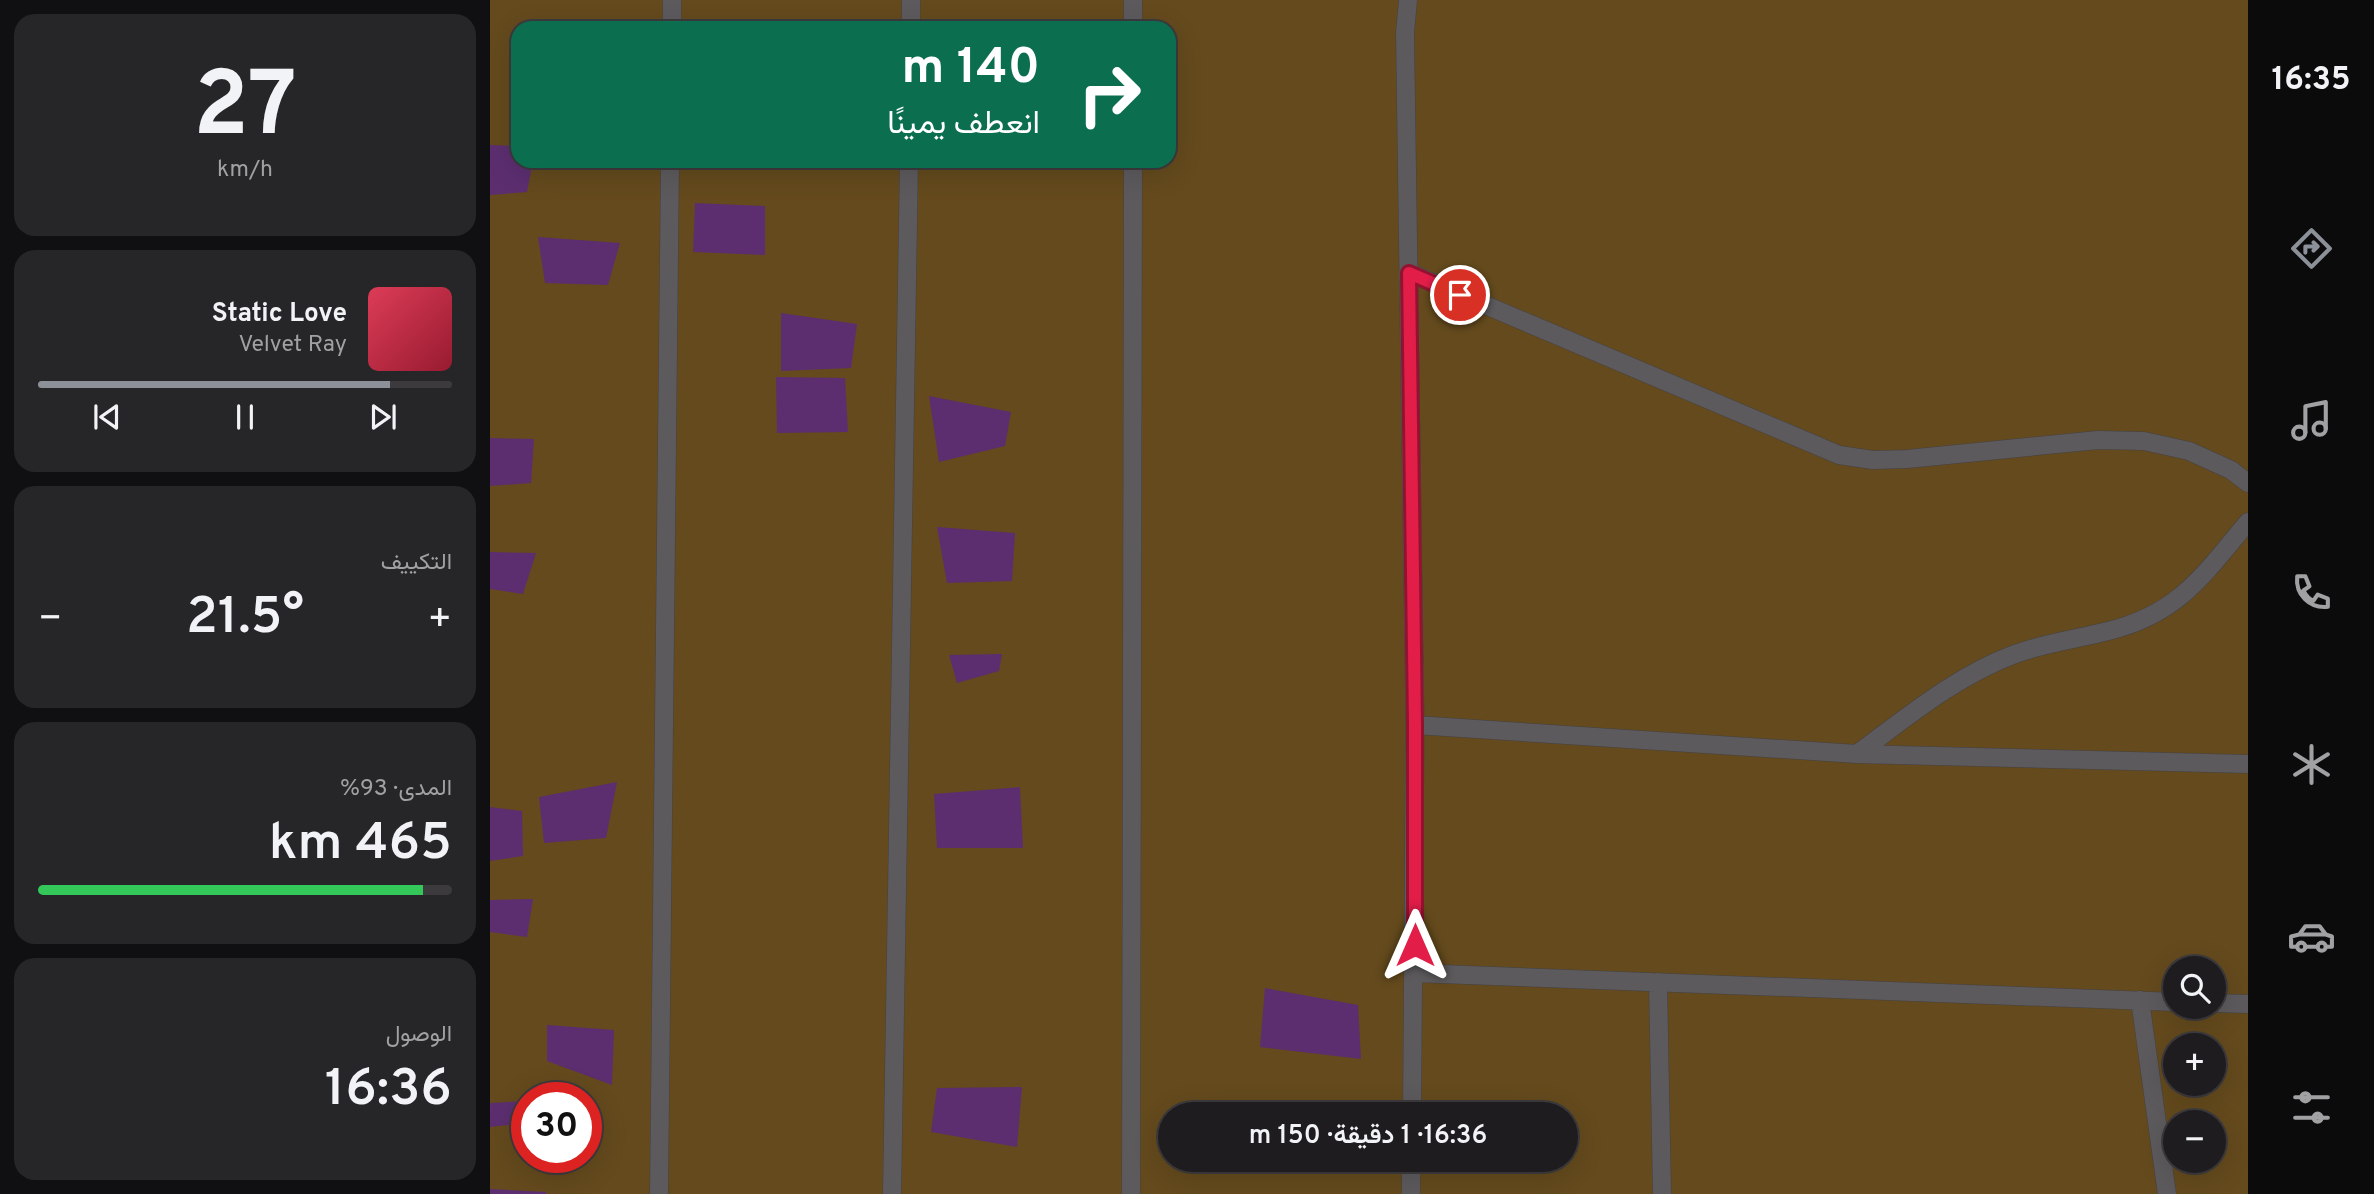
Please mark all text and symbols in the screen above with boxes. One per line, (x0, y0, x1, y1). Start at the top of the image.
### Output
text: 140 m (901, 39, 1040, 101)
icon: right (1064, 49, 1155, 140)
text: 27 (193, 53, 297, 168)
text: 16:35 (2272, 61, 2351, 101)
text: انعطف يمينًا (887, 105, 1040, 145)
text: km/h (217, 156, 273, 185)
icon: directions (2287, 224, 2336, 273)
pin (1430, 265, 1490, 325)
icon: arrive (1441, 276, 1479, 314)
text: Static Love (212, 298, 347, 331)
text: Velvet Ray (239, 331, 347, 360)
icon: music (2287, 396, 2336, 445)
icon: previous (88, 398, 126, 436)
icon: pause (226, 398, 264, 436)
icon: next (364, 398, 402, 436)
text: التكييف (381, 549, 452, 578)
icon: phone (2287, 568, 2336, 617)
text: 21.5° (186, 586, 304, 652)
text: − (38, 596, 63, 645)
text: + (427, 596, 452, 645)
icon: climate (2287, 740, 2336, 789)
text: المدى · 93% (340, 775, 452, 804)
text: 465 km (269, 812, 452, 878)
position arrow (1378, 908, 1452, 982)
icon: car (2287, 912, 2336, 961)
map controls (2163, 956, 2226, 1173)
button: search (2163, 956, 2226, 1019)
text: الوصول (386, 1021, 452, 1050)
button: + (2163, 1033, 2226, 1096)
text: 16:36 (325, 1058, 452, 1124)
speed limit sign: 30 (511, 1082, 602, 1173)
icon: filters (2287, 1083, 2336, 1132)
button: − (2163, 1110, 2226, 1173)
text: 16:36 · 1 دقيقة · 150 m (1249, 1120, 1487, 1153)

